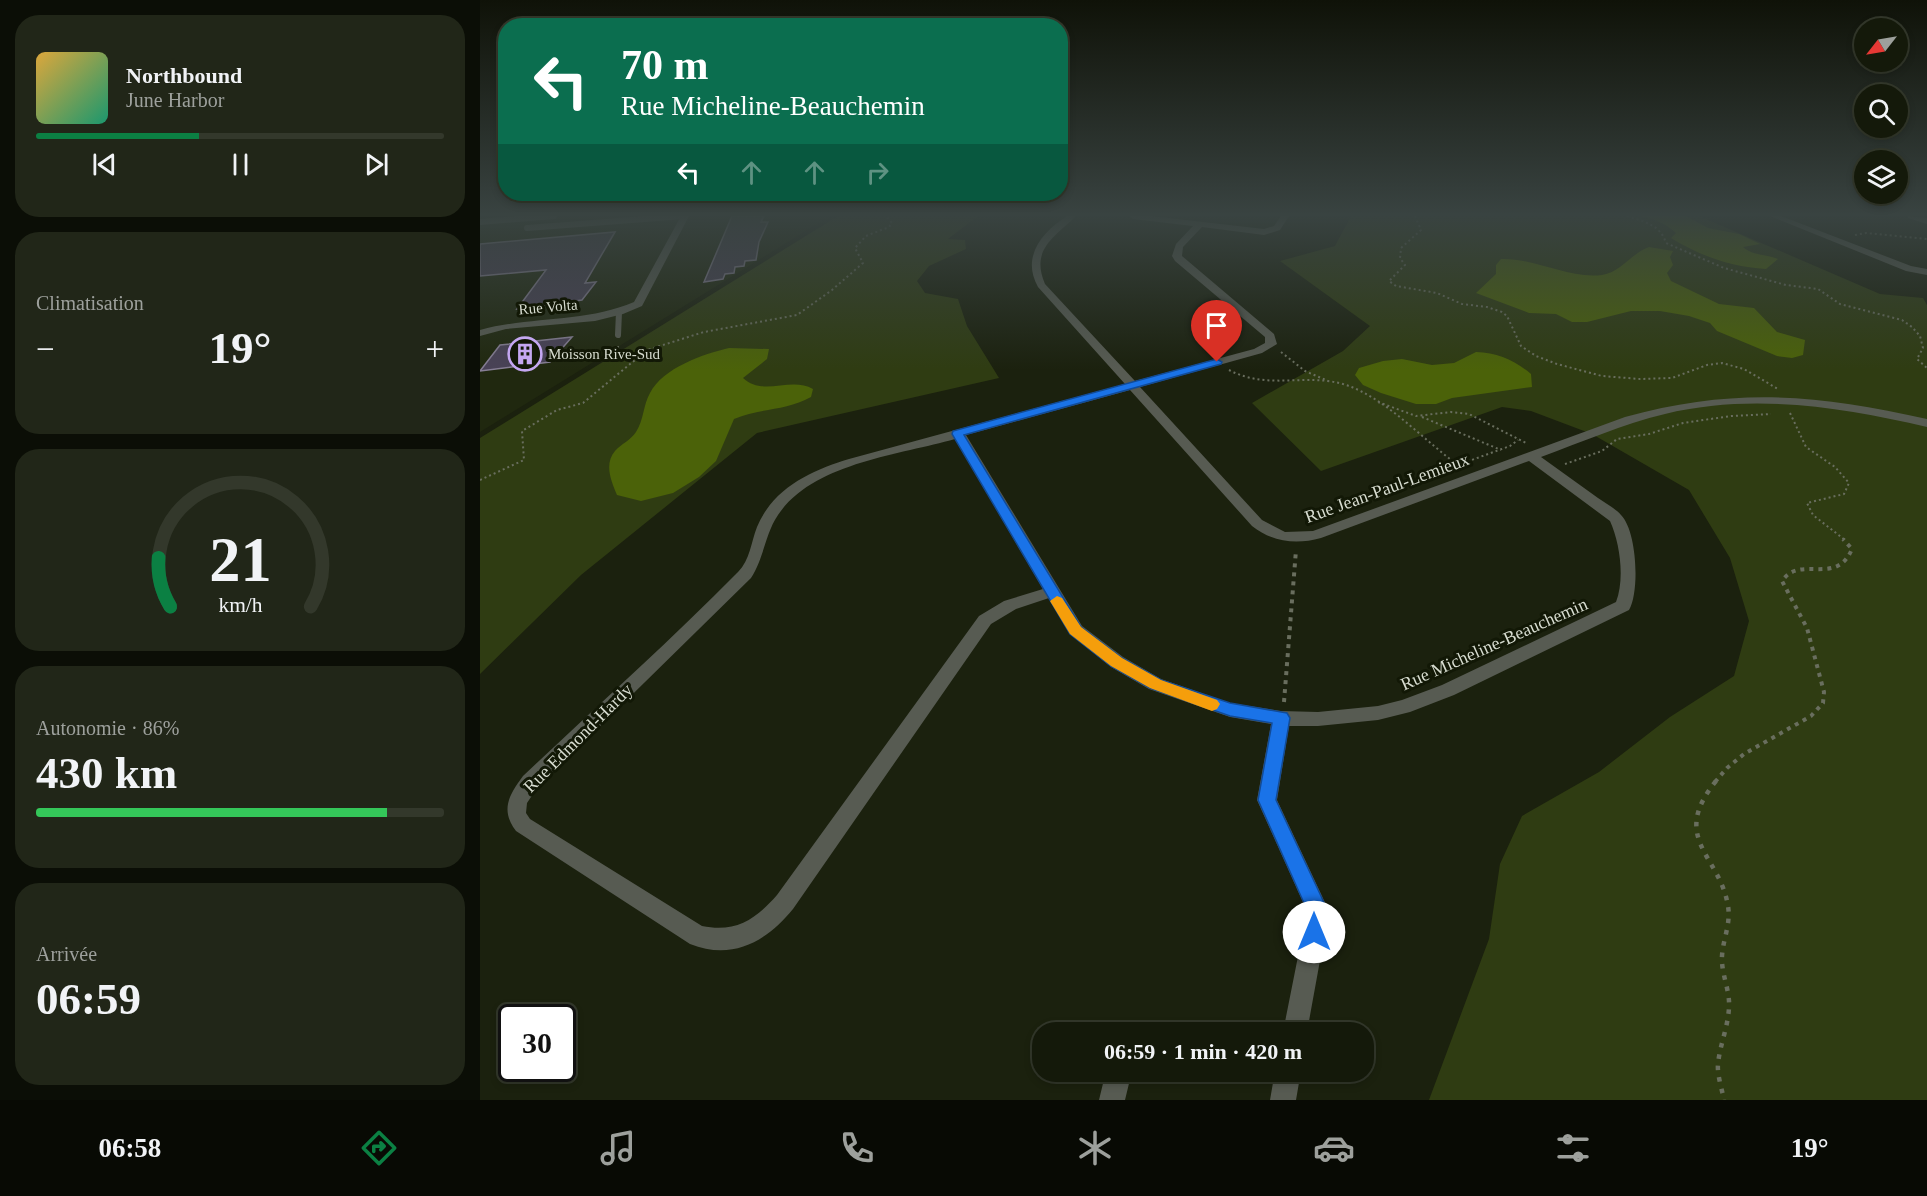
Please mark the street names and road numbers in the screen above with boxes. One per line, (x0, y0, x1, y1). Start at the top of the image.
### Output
street label: Rue Volta (518, 296, 578, 318)
street label: Rue Jean-Paul-Lemieux (1302, 449, 1472, 527)
street label: Rue Micheline-Beauchemin (1397, 594, 1591, 694)
street label: Rue Edmond-Hardy (519, 679, 637, 797)

